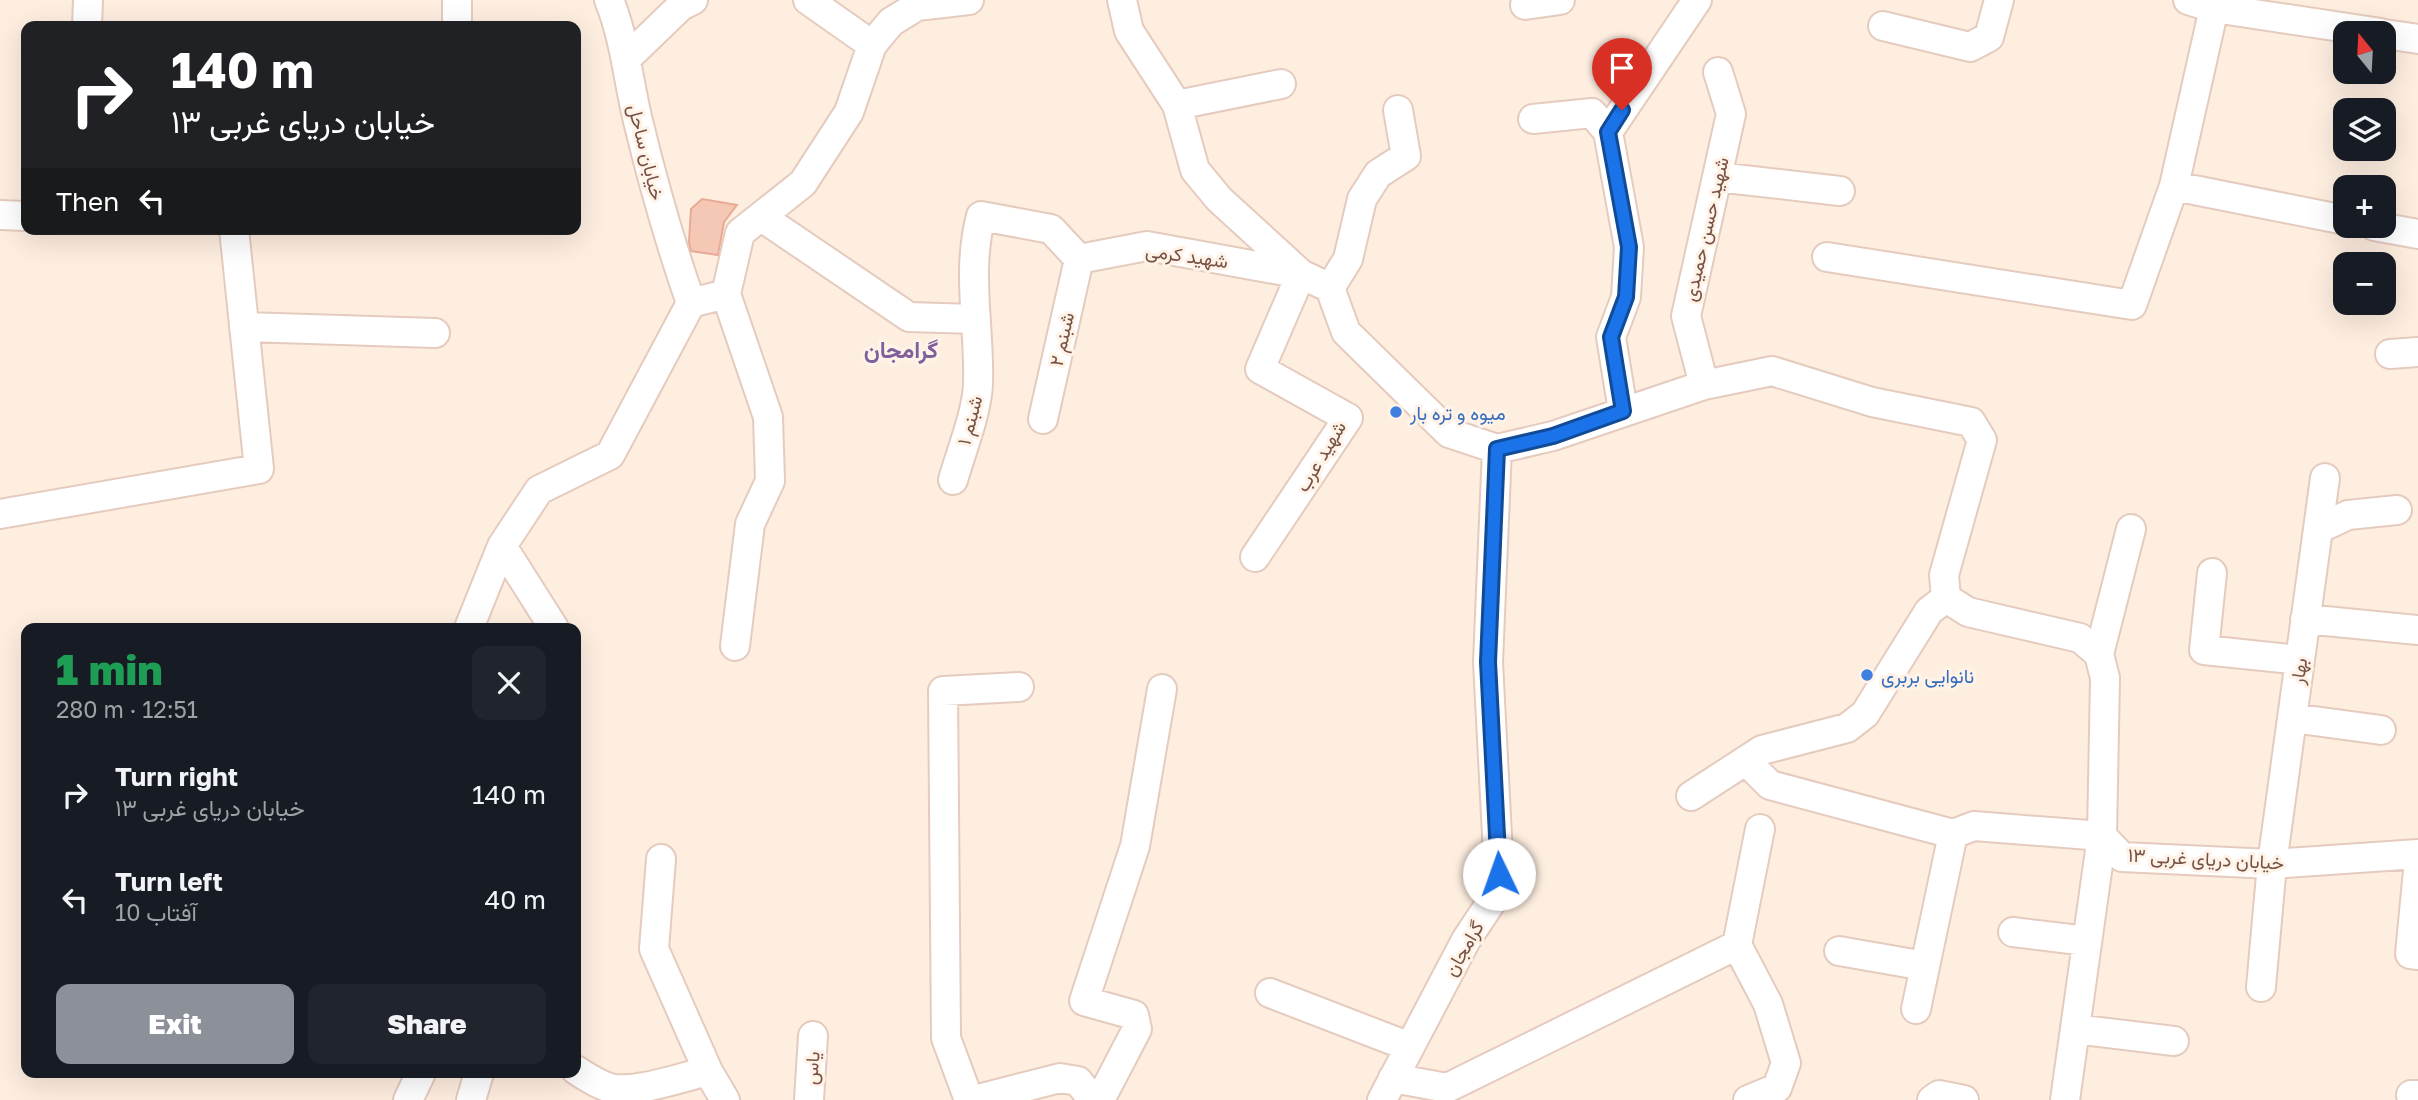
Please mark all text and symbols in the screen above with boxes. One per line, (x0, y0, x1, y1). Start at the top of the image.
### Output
north arrow (2333, 21, 2396, 84)
map controls (2333, 21, 2396, 315)
pin (1592, 38, 1652, 110)
text: 140 m (171, 40, 314, 99)
icon: right (56, 49, 147, 140)
icon: arrive (1603, 49, 1641, 87)
button: layers (2333, 98, 2396, 161)
text: خیابان دریای غربی ۱۳ (171, 102, 435, 140)
street label: خیابان ساحل (623, 102, 670, 203)
street label: شهید حسن حمیدی (1677, 155, 1734, 304)
button: + (2333, 175, 2396, 238)
icon: left (133, 182, 171, 220)
text: Then (56, 186, 119, 217)
street label: شهید کرمی (1144, 238, 1230, 273)
button: − (2333, 252, 2396, 315)
street label: شبنم ۲ (1044, 310, 1080, 369)
district label: گرامجان (864, 335, 938, 365)
street label: شبنم ۱ (951, 393, 989, 448)
place label: میوه و تره بار (1409, 401, 1506, 425)
marker: میوه و تره بار (1388, 404, 1404, 420)
street label: شهید عرب (1290, 416, 1351, 496)
text: 1 min (56, 644, 163, 694)
button: close (472, 646, 546, 720)
street label: بهار (2285, 656, 2312, 687)
place label: نانوایی بربری (1881, 664, 1974, 688)
marker: نانوایی بربری (1859, 667, 1875, 683)
text: 280 m · 12:51 (56, 695, 198, 723)
text: Turn right (115, 761, 238, 792)
icon: right (56, 776, 94, 814)
text: 140 m (472, 779, 546, 810)
text: خیابان دریای غربی ۱۳ (115, 793, 305, 821)
position arrow (1462, 837, 1536, 911)
street label: خیابان دریای غربی ۱۳ (2127, 842, 2285, 875)
text: Turn left (115, 866, 223, 897)
icon: left (56, 881, 94, 919)
text: 40 m (485, 884, 546, 915)
text: آفتاب 10 (115, 898, 197, 926)
street label: گرامجان (1438, 916, 1489, 980)
button: Exit (56, 984, 294, 1064)
button: Share (308, 984, 546, 1064)
street label: یاس (798, 1051, 825, 1086)

